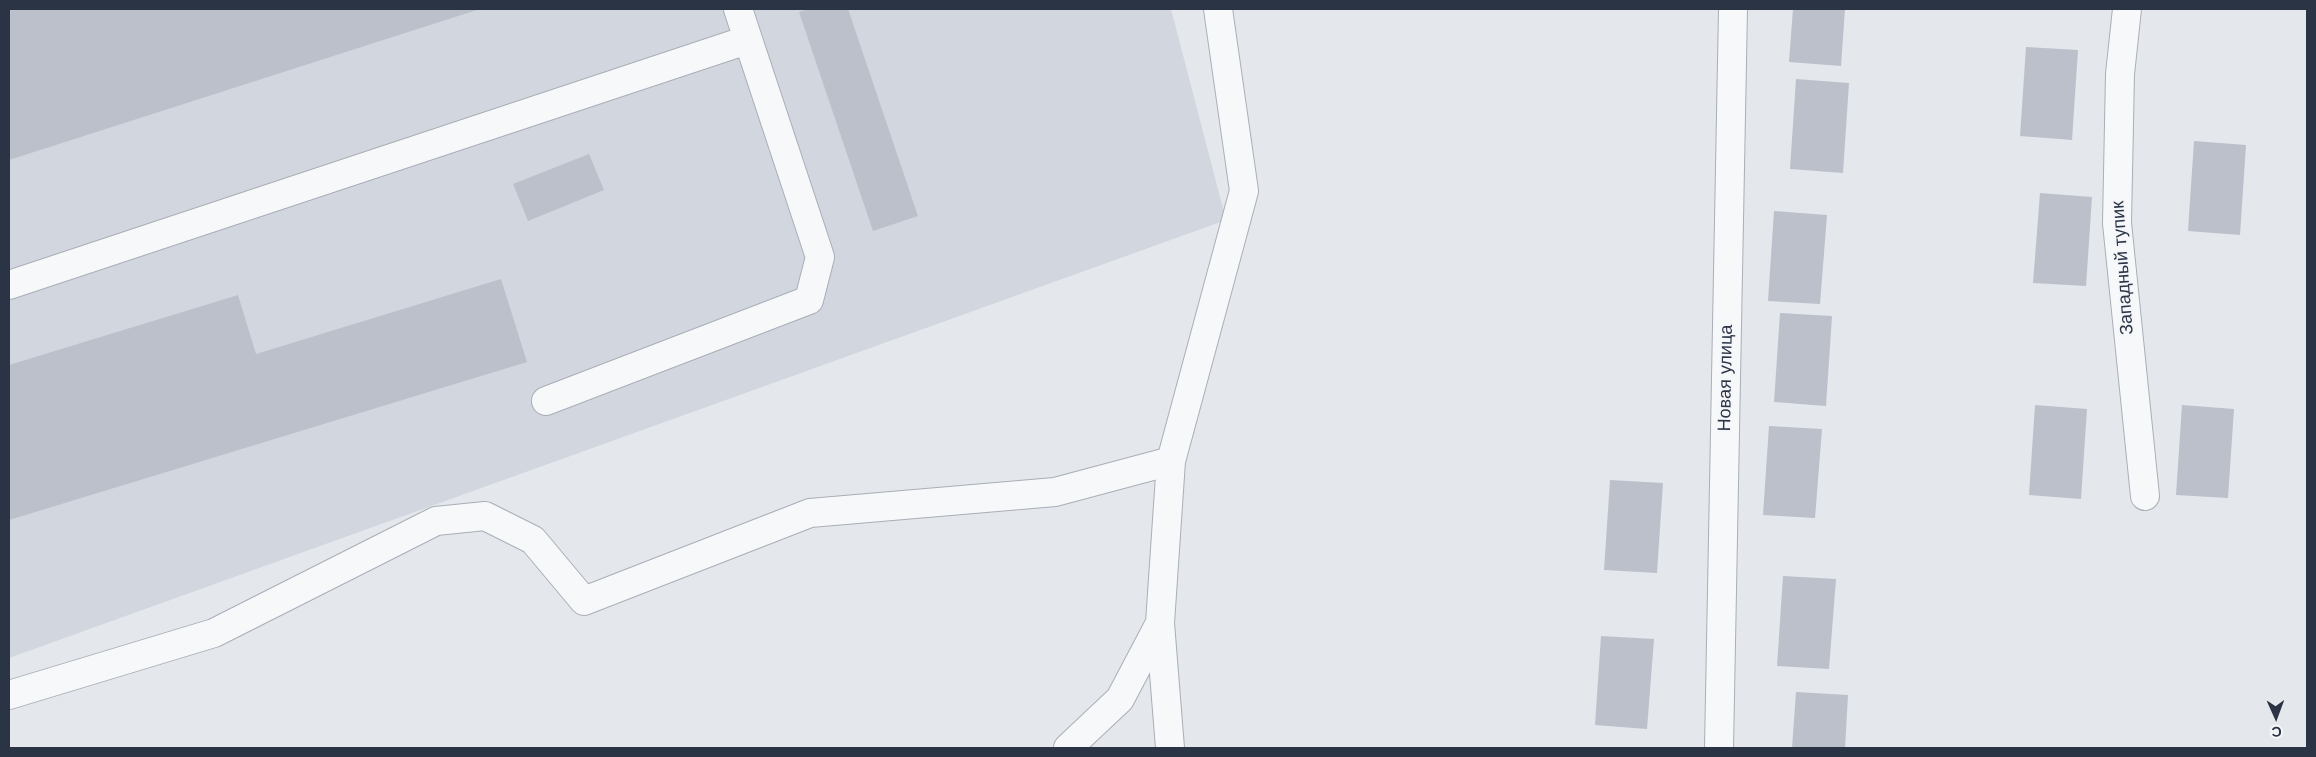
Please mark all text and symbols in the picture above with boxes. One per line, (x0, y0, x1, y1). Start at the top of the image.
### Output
street label: Западный тупик (2108, 200, 2138, 336)
street label: Новая улица (1714, 325, 1738, 431)
north arrow (2251, 692, 2301, 742)
text: С (2271, 724, 2282, 740)

